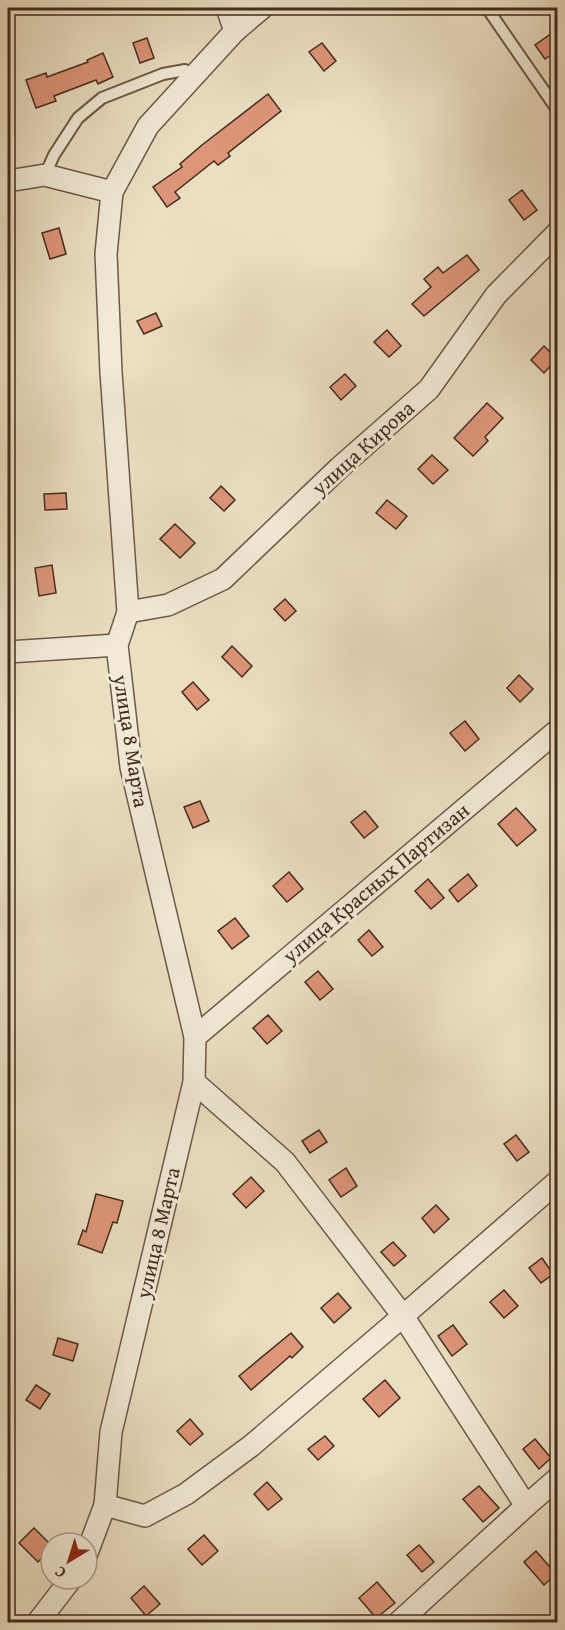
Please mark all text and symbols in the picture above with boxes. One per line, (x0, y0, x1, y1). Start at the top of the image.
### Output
street label: улица Кирова (304, 393, 421, 503)
street label: улица 8 Марта (106, 671, 157, 810)
street label: улица Красных Партизан (275, 795, 476, 971)
street label: улица 8 Марта (127, 1164, 188, 1303)
north arrow (39, 1531, 99, 1591)
text: С (49, 1561, 71, 1585)

